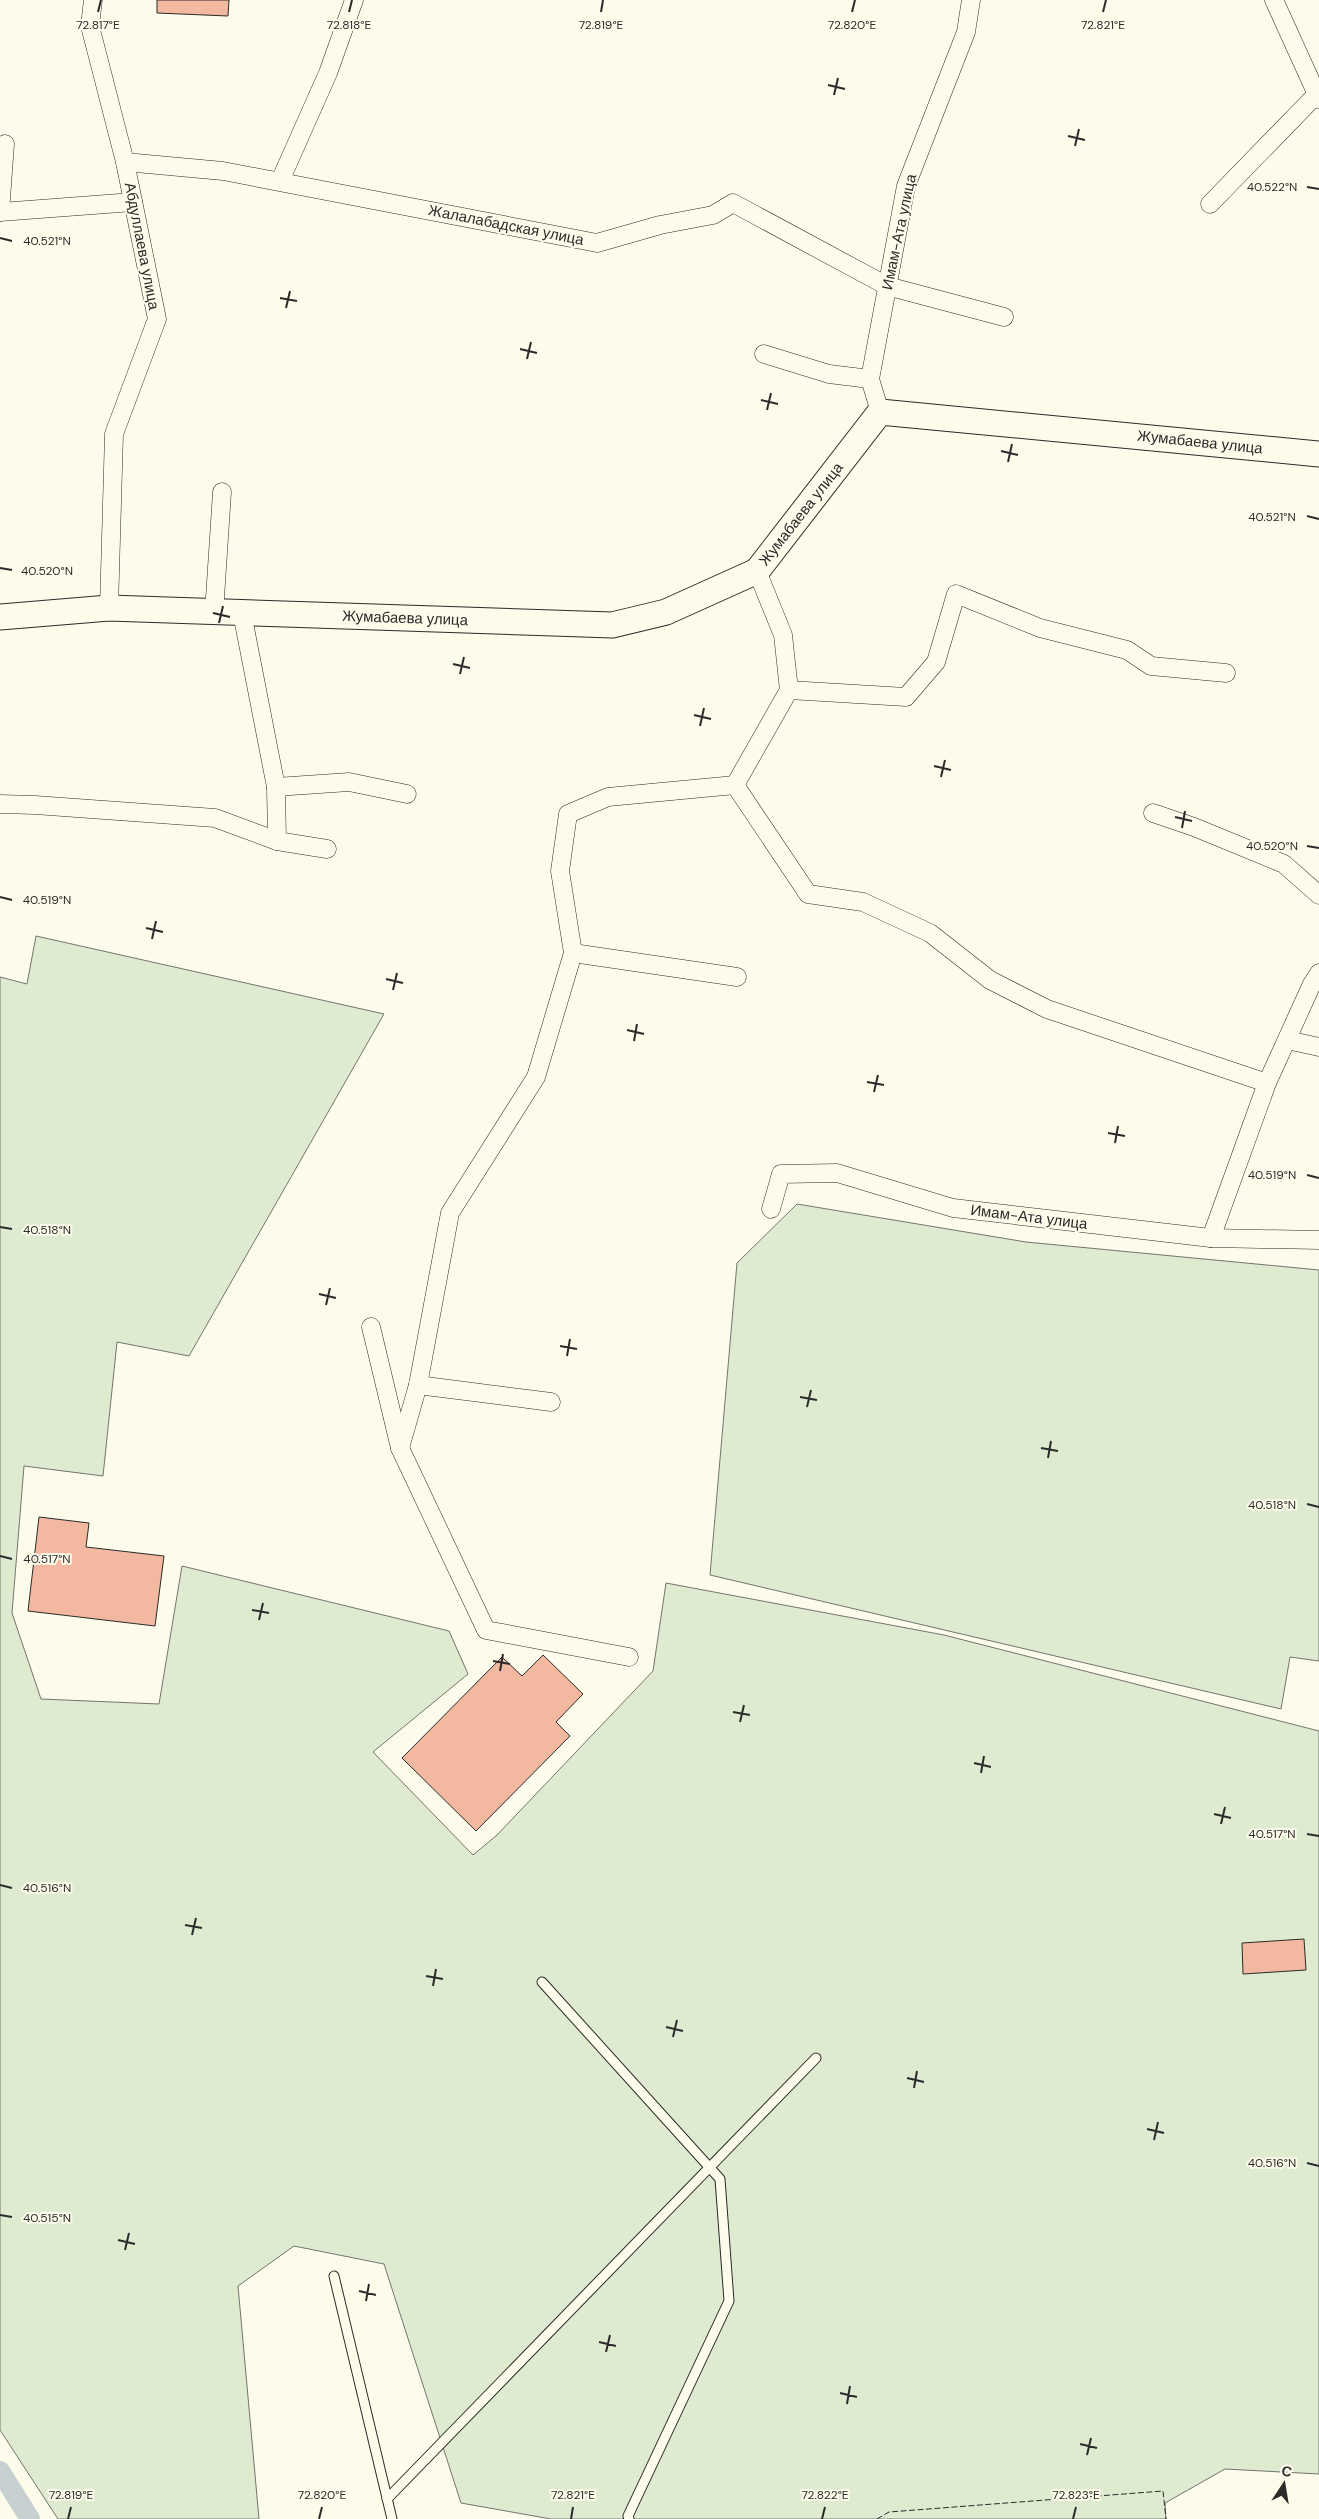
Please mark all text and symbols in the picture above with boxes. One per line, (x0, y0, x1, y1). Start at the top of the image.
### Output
text: 72.817°E (76, 17, 120, 33)
text: 72.818°E (327, 17, 371, 33)
text: 72.819°E (579, 17, 624, 33)
text: 72.820°E (828, 17, 876, 33)
text: 72.821°E (1081, 17, 1125, 33)
street label: Имам-Ата улица (877, 172, 921, 292)
text: 40.522°N (1247, 179, 1297, 195)
street label: Абдуллаева улица (120, 181, 164, 312)
street label: Жалалабадская улица (427, 200, 586, 250)
text: 40.521°N (23, 233, 71, 249)
street label: Жумабаева улица (1136, 425, 1264, 459)
street label: Жумабаева улица (754, 458, 848, 570)
text: 40.521°N (1248, 509, 1296, 525)
text: 40.520°N (21, 563, 73, 579)
street label: Жумабаева улица (342, 606, 469, 630)
text: 40.520°N (1246, 838, 1298, 854)
text: 40.519°N (23, 892, 71, 908)
text: 40.519°N (1248, 1167, 1296, 1183)
street label: Имам-Ата улица (969, 1200, 1089, 1234)
text: 40.518°N (23, 1222, 71, 1238)
text: 40.518°N (1248, 1497, 1296, 1513)
text: 40.517°N (23, 1551, 71, 1567)
text: 40.517°N (1248, 1826, 1296, 1842)
text: 40.516°N (23, 1880, 71, 1896)
text: 40.516°N (1248, 2155, 1296, 2171)
text: 40.515°N (23, 2210, 71, 2226)
north arrow (1259, 2459, 1309, 2509)
text: С (1280, 2461, 1294, 2481)
text: 72.819°E (49, 2487, 94, 2503)
text: 72.820°E (298, 2487, 346, 2503)
text: 72.821°E (551, 2487, 595, 2503)
text: 72.822°E (801, 2487, 849, 2503)
text: 72.823°E (1052, 2487, 1100, 2503)

